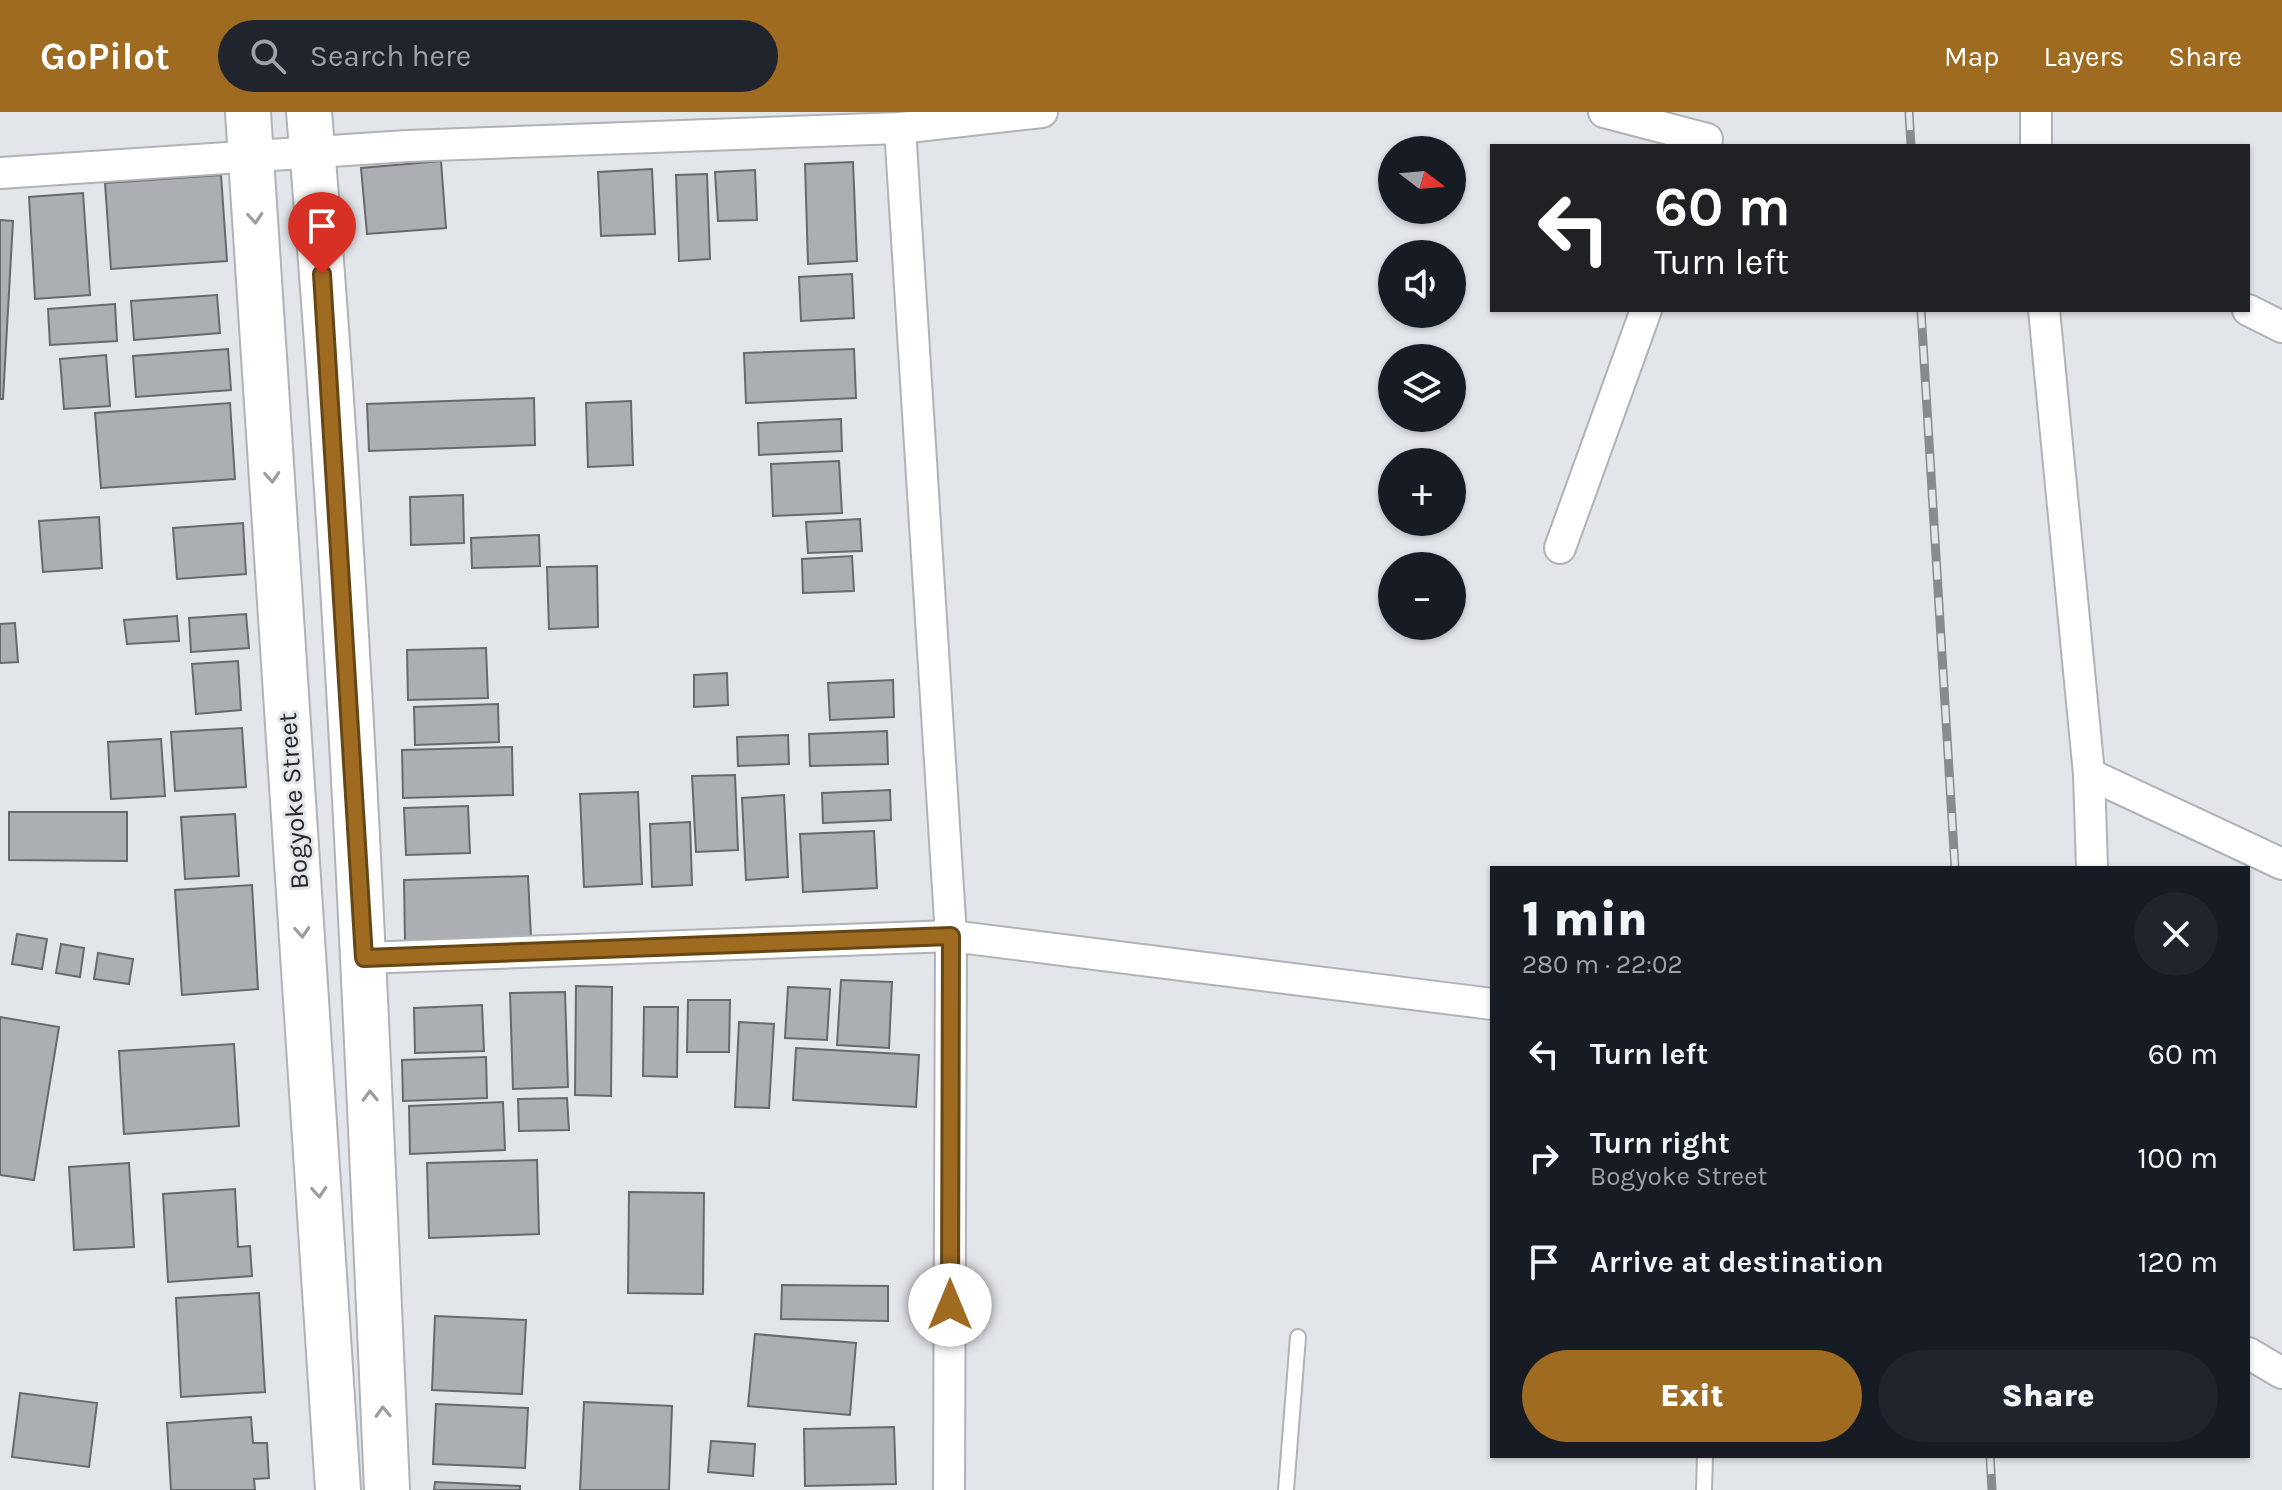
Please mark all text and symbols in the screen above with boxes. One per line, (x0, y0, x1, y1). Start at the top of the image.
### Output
search box (218, 20, 778, 92)
text: GoPilot (40, 34, 170, 79)
icon: search (246, 34, 290, 78)
text: Search here (310, 38, 471, 74)
text: Map (1944, 40, 1999, 73)
text: Layers (2043, 40, 2124, 73)
text: Share (2168, 40, 2242, 73)
north arrow (1378, 136, 1466, 224)
map controls (1378, 136, 1466, 640)
text: 60 m (1654, 174, 1791, 239)
icon: left (1522, 176, 1626, 280)
pin (288, 192, 356, 274)
icon: arrive (300, 204, 344, 248)
one-way arrow (246, 212, 263, 225)
button: sound (1378, 240, 1466, 328)
text: Turn left (1654, 241, 1789, 283)
button: layers (1378, 344, 1466, 432)
button: + (1378, 448, 1466, 536)
one-way arrow (263, 471, 280, 484)
button: − (1378, 552, 1466, 640)
street label: Bogyoke Street (272, 711, 315, 890)
text: 1 min (1522, 891, 1648, 947)
button: close (2134, 892, 2218, 976)
one-way arrow (293, 926, 310, 939)
text: 280 m · 22:02 (1522, 949, 1683, 980)
icon: left (1522, 1032, 1566, 1076)
text: Turn left (1590, 1036, 1708, 1072)
text: 60 m (2148, 1036, 2218, 1072)
one-way arrow (361, 1089, 378, 1102)
text: Turn right (1590, 1125, 1730, 1161)
icon: right (1522, 1136, 1566, 1180)
text: 100 m (2137, 1140, 2218, 1176)
text: Bogyoke Street (1590, 1161, 1767, 1192)
one-way arrow (310, 1186, 327, 1199)
icon: arrive (1522, 1240, 1566, 1284)
text: Arrive at destination (1590, 1244, 1884, 1280)
text: 120 m (2138, 1244, 2218, 1280)
position arrow (908, 1263, 992, 1347)
button: Exit (1522, 1350, 1862, 1442)
button: Share (1878, 1350, 2218, 1442)
one-way arrow (375, 1405, 392, 1418)

